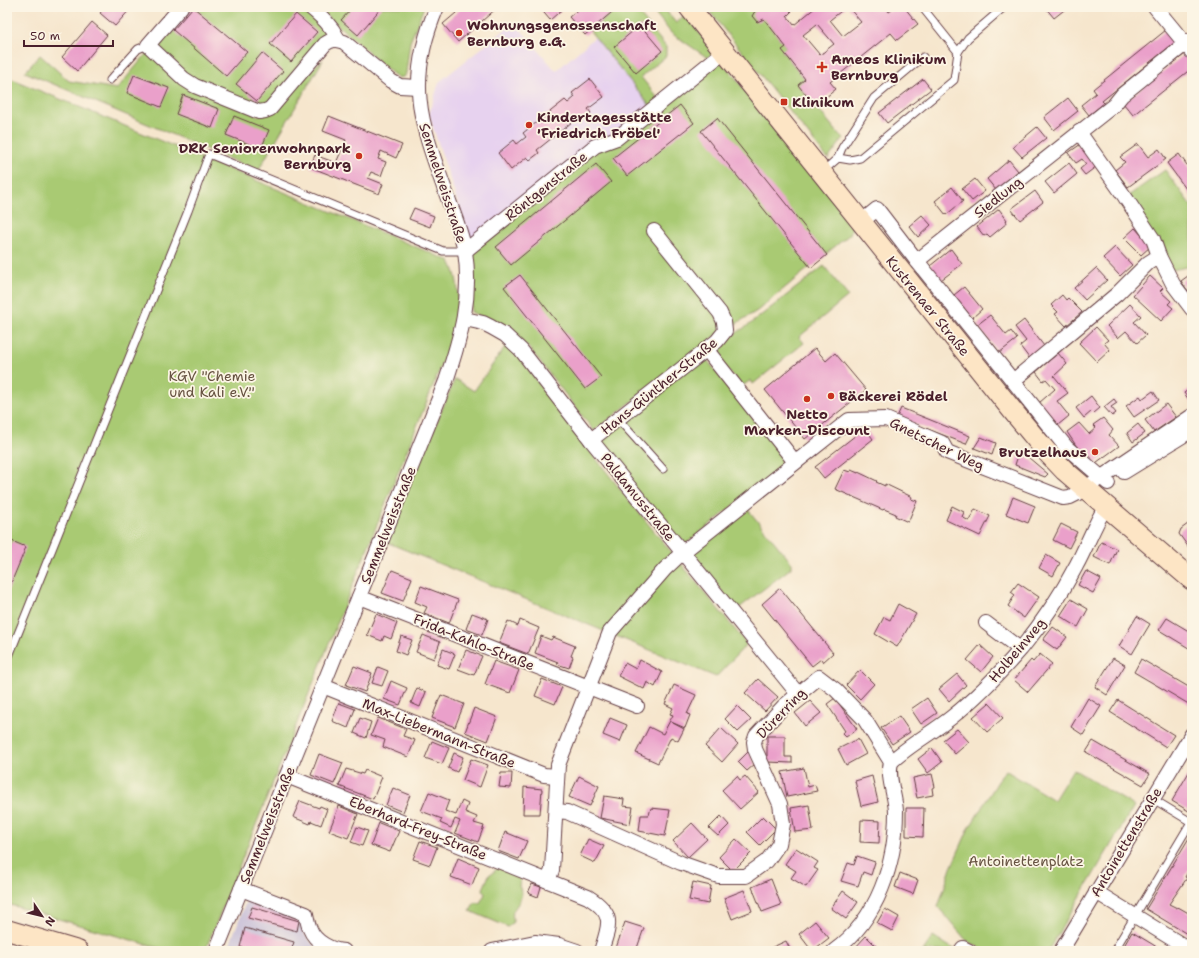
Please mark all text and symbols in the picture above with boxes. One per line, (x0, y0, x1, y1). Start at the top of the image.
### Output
place label: Wohnungsgenossenschaft Bernburg e.G. (467, 16, 657, 50)
scale bar (24, 22, 113, 48)
text: 50 m (30, 28, 60, 44)
marker: Wohnungsgenossenschaft Bernburg e.G. (454, 28, 464, 38)
place label: Ameos Klinikum Bernburg (831, 50, 946, 84)
marker: Ameos Klinikum Bernburg (816, 61, 828, 73)
place label: Klinikum (792, 93, 854, 111)
marker: Klinikum (779, 97, 789, 107)
place label: Kindertagesstätte 'Friedrich Fröbel' (537, 108, 672, 142)
marker: Kindertagesstätte 'Friedrich Fröbel' (524, 120, 534, 130)
street label: Semmelweisstraße (415, 121, 471, 245)
place label: DRK Seniorenwohnpark Bernburg (178, 139, 351, 173)
street label: Röntgenstraße (501, 147, 591, 225)
marker: DRK Seniorenwohnpark Bernburg (354, 151, 364, 161)
street label: Siedlung (970, 172, 1026, 222)
street label: Kustrenaer Straße (882, 252, 974, 360)
street label: Hans-Günther-Straße (597, 333, 721, 439)
park label: KGV "Chemie und Kali e.V." (169, 367, 256, 401)
place label: Bäckerei Rödel (839, 387, 948, 405)
marker: Bäckerei Rödel (826, 391, 836, 401)
marker: Netto Marken-Discount (802, 394, 812, 404)
place label: Netto Marken-Discount (744, 405, 870, 439)
street label: Gnetscher Weg (887, 413, 987, 475)
place label: Brutzelhaus (999, 443, 1087, 461)
marker: Brutzelhaus (1090, 447, 1100, 457)
street label: Paldamusstraße (597, 449, 679, 545)
street label: Semmelweisstraße (356, 463, 420, 586)
street label: Frida-Kahlo-Straße (411, 609, 537, 675)
street label: Holbeinweg (985, 614, 1049, 686)
street label: Dürerring (752, 684, 810, 742)
street label: Max-Liebermann-Straße (360, 694, 518, 772)
street label: Semmelweisstraße (235, 763, 299, 886)
street label: Antoinettenstraße (1086, 784, 1166, 900)
street label: Eberhard-Frey-Straße (347, 792, 490, 864)
park label: Antoinettenplatz (968, 852, 1084, 870)
north arrow (22, 896, 62, 936)
text: N (41, 914, 58, 930)

